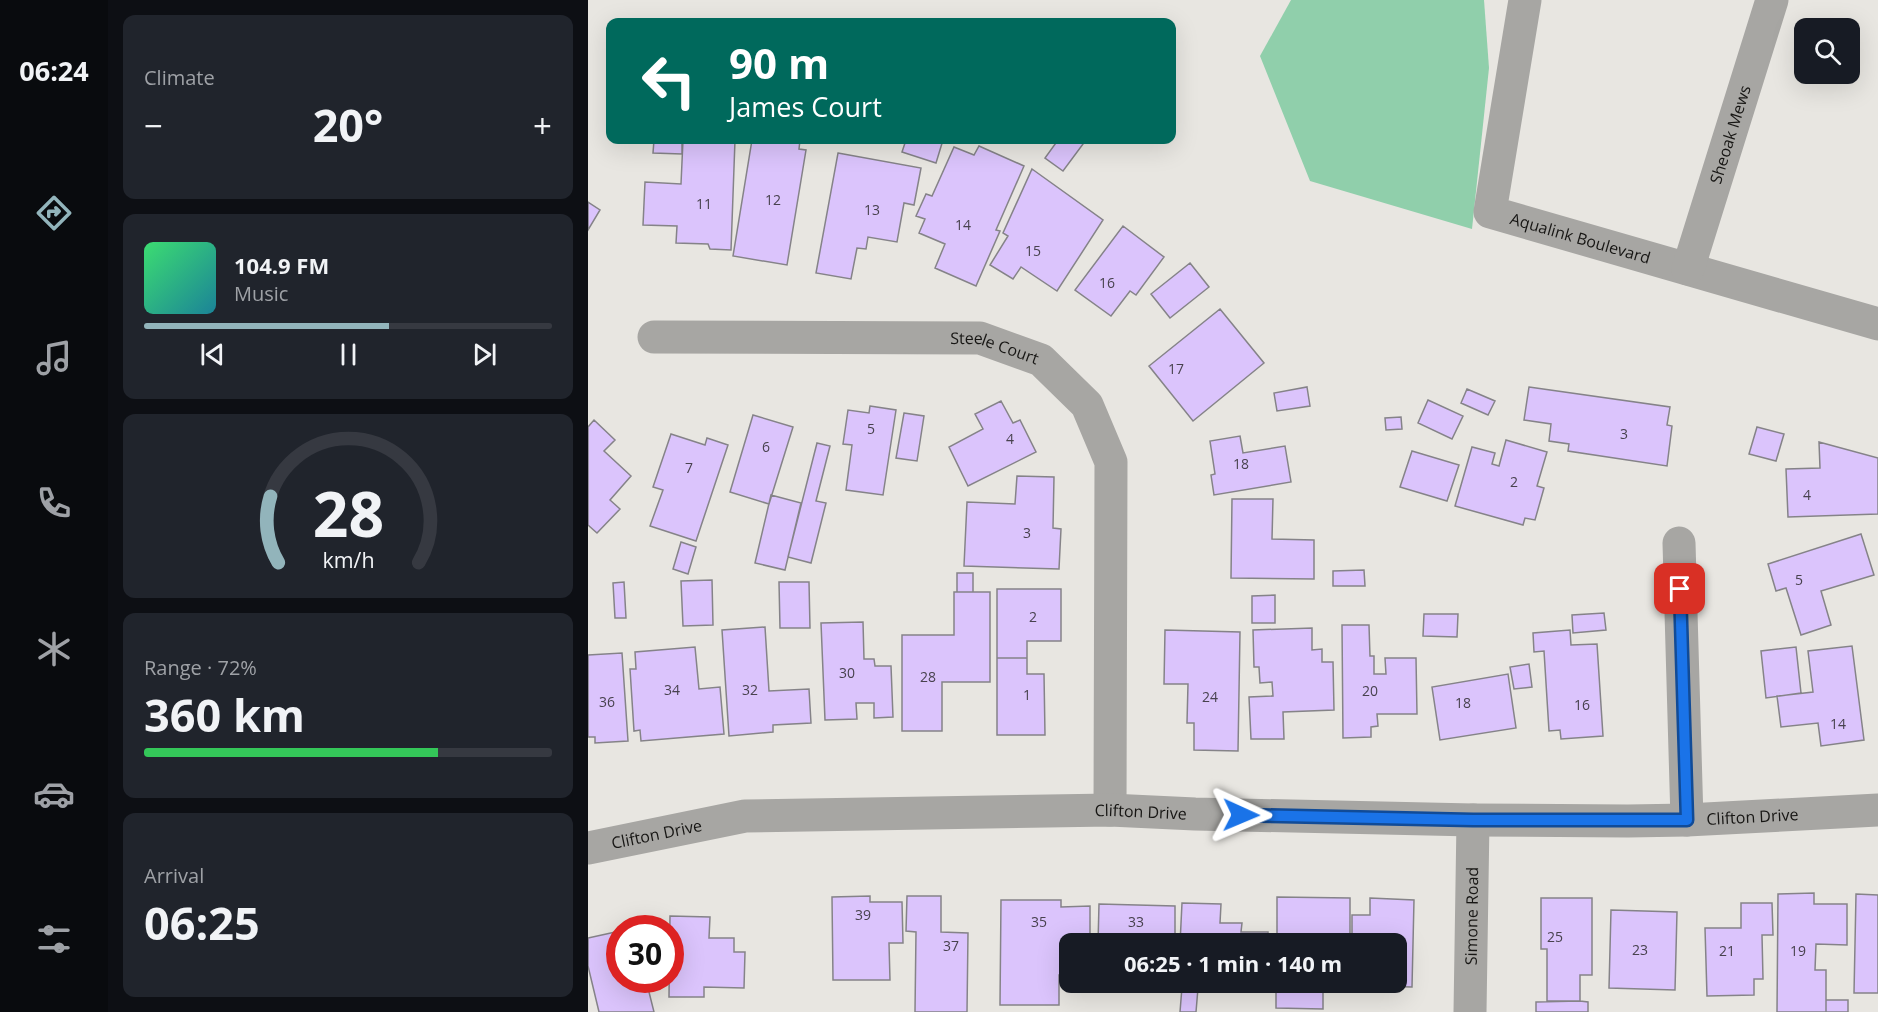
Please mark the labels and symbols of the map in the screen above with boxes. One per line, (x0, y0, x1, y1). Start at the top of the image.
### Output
street label: Sheoak Mews (1704, 82, 1756, 186)
house number: 12 (765, 190, 781, 209)
house number: 11 (696, 194, 712, 213)
house number: 13 (864, 200, 880, 219)
street label: Aqualink Boulevard (1508, 207, 1653, 269)
house number: 14 (955, 215, 971, 234)
house number: 15 (1025, 241, 1041, 260)
house number: 16 (1099, 273, 1115, 292)
street label: Steele Court (950, 327, 1042, 369)
house number: 17 (1168, 359, 1184, 378)
house number: 5 (867, 419, 875, 438)
house number: 3 (1620, 424, 1628, 443)
house number: 4 (1006, 429, 1014, 448)
house number: 6 (762, 437, 770, 456)
house number: 18 (1233, 454, 1249, 473)
house number: 7 (685, 458, 693, 477)
house number: 2 (1510, 472, 1518, 491)
house number: 4 (1803, 485, 1811, 504)
house number: 3 (1023, 523, 1031, 542)
pin (1654, 563, 1705, 614)
house number: 5 (1795, 570, 1803, 589)
house number: 2 (1029, 607, 1037, 626)
house number: 30 (839, 663, 855, 682)
house number: 28 (920, 667, 936, 686)
house number: 34 (664, 680, 680, 699)
house number: 32 (742, 680, 758, 699)
house number: 20 (1362, 681, 1378, 700)
house number: 1 (1023, 685, 1031, 704)
house number: 24 (1202, 687, 1218, 706)
house number: 36 (599, 692, 615, 711)
house number: 18 (1455, 693, 1471, 712)
house number: 16 (1574, 695, 1590, 714)
house number: 14 (1830, 714, 1846, 733)
position arrow (1209, 783, 1273, 847)
street label: Clifton Drive (1095, 799, 1187, 825)
street label: Clifton Drive (1706, 803, 1799, 830)
street label: Clifton Drive (609, 814, 704, 854)
street label: Simone Road (1460, 867, 1483, 965)
house number: 39 (855, 905, 871, 924)
house number: 35 (1031, 912, 1047, 931)
house number: 33 (1128, 912, 1144, 931)
speed limit sign: 30 (606, 915, 684, 993)
house number: 25 (1547, 927, 1563, 946)
house number: 37 (943, 936, 959, 955)
house number: 23 (1632, 940, 1648, 959)
house number: 21 (1719, 941, 1735, 960)
house number: 19 (1790, 941, 1806, 960)

